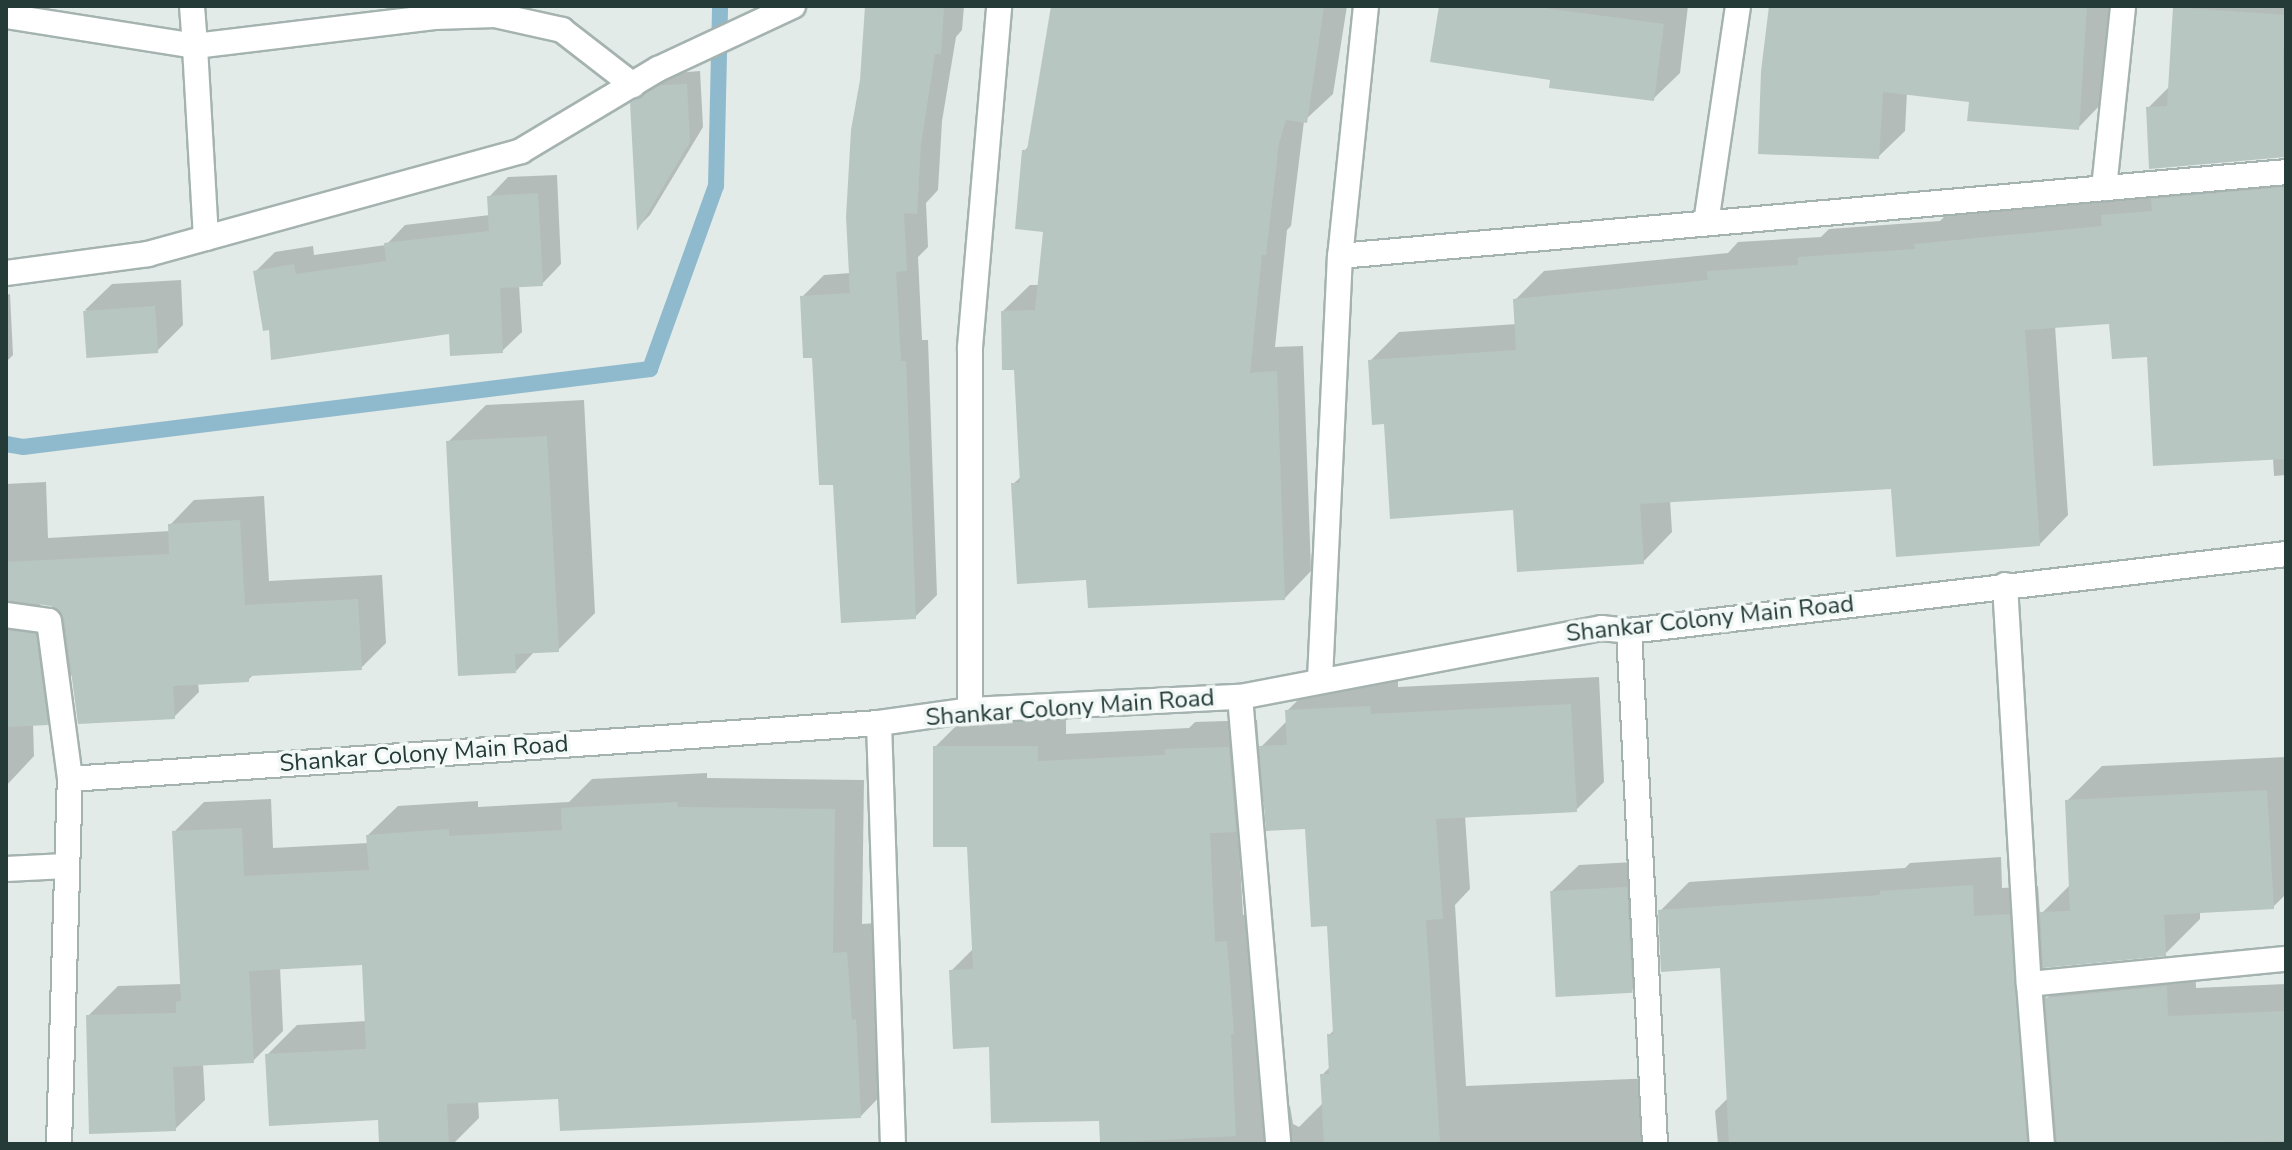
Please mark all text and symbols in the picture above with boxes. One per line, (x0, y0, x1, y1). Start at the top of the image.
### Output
street label: Shankar Colony Main Road (1565, 590, 1855, 648)
street label: Shankar Colony Main Road (925, 684, 1215, 732)
street label: Shankar Colony Main Road (279, 730, 569, 778)

